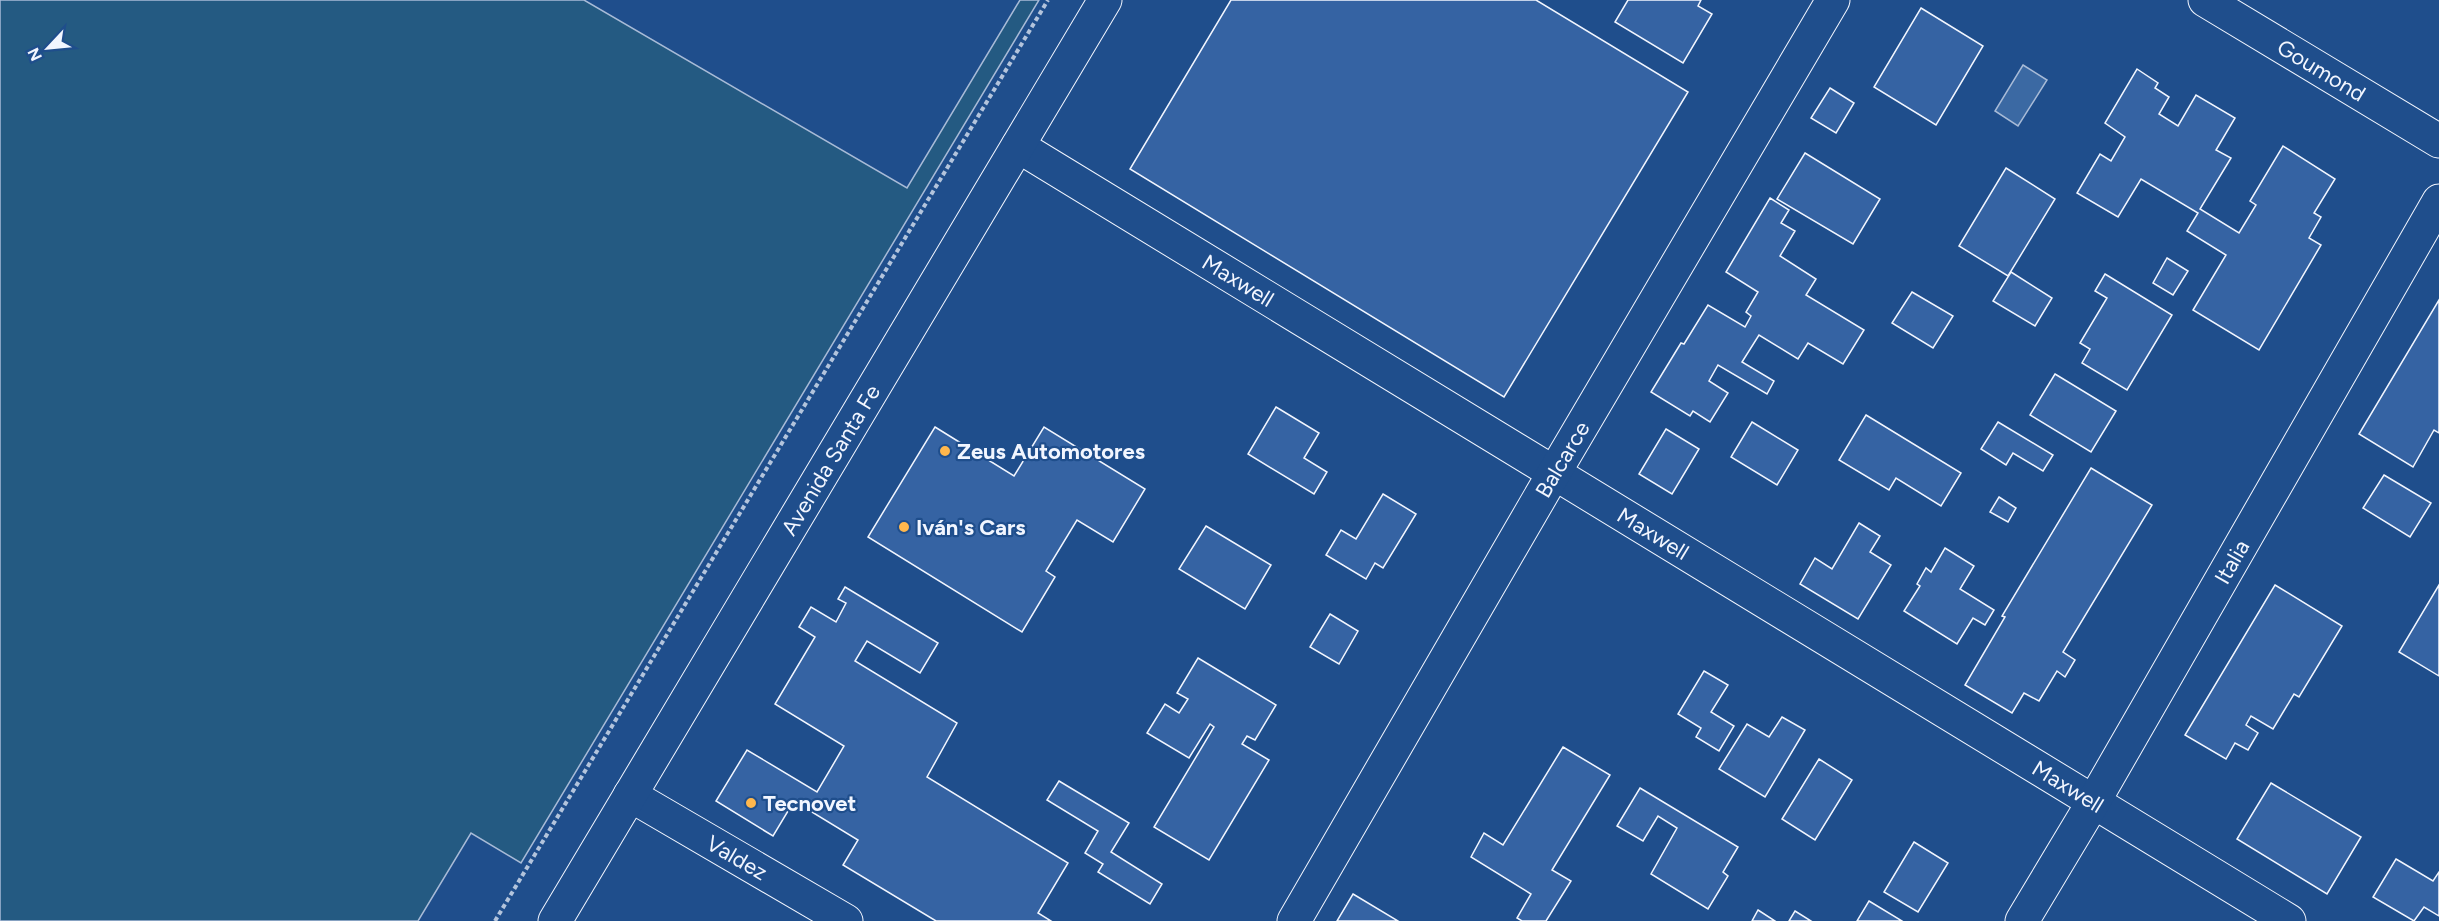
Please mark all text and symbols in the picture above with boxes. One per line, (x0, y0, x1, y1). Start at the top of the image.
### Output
north arrow (18, 18, 78, 78)
street label: Goumond (2272, 34, 2370, 108)
text: N (24, 45, 46, 64)
street label: Maxwell (1197, 249, 1279, 313)
street label: Avenida Santa Fe (775, 380, 886, 540)
street label: Balcarce (1530, 416, 1596, 503)
place label: Zeus Automotores (957, 438, 1145, 465)
marker: Zeus Automotores (938, 444, 952, 458)
street label: Maxwell (1612, 502, 1694, 566)
place label: Iván's Cars (916, 514, 1026, 541)
marker: Iván's Cars (897, 520, 911, 534)
street label: Italia (2209, 535, 2255, 589)
street label: Maxwell (2027, 755, 2109, 819)
place label: Tecnovet (763, 790, 856, 817)
marker: Tecnovet (744, 796, 758, 810)
street label: Valdez (701, 830, 772, 886)

